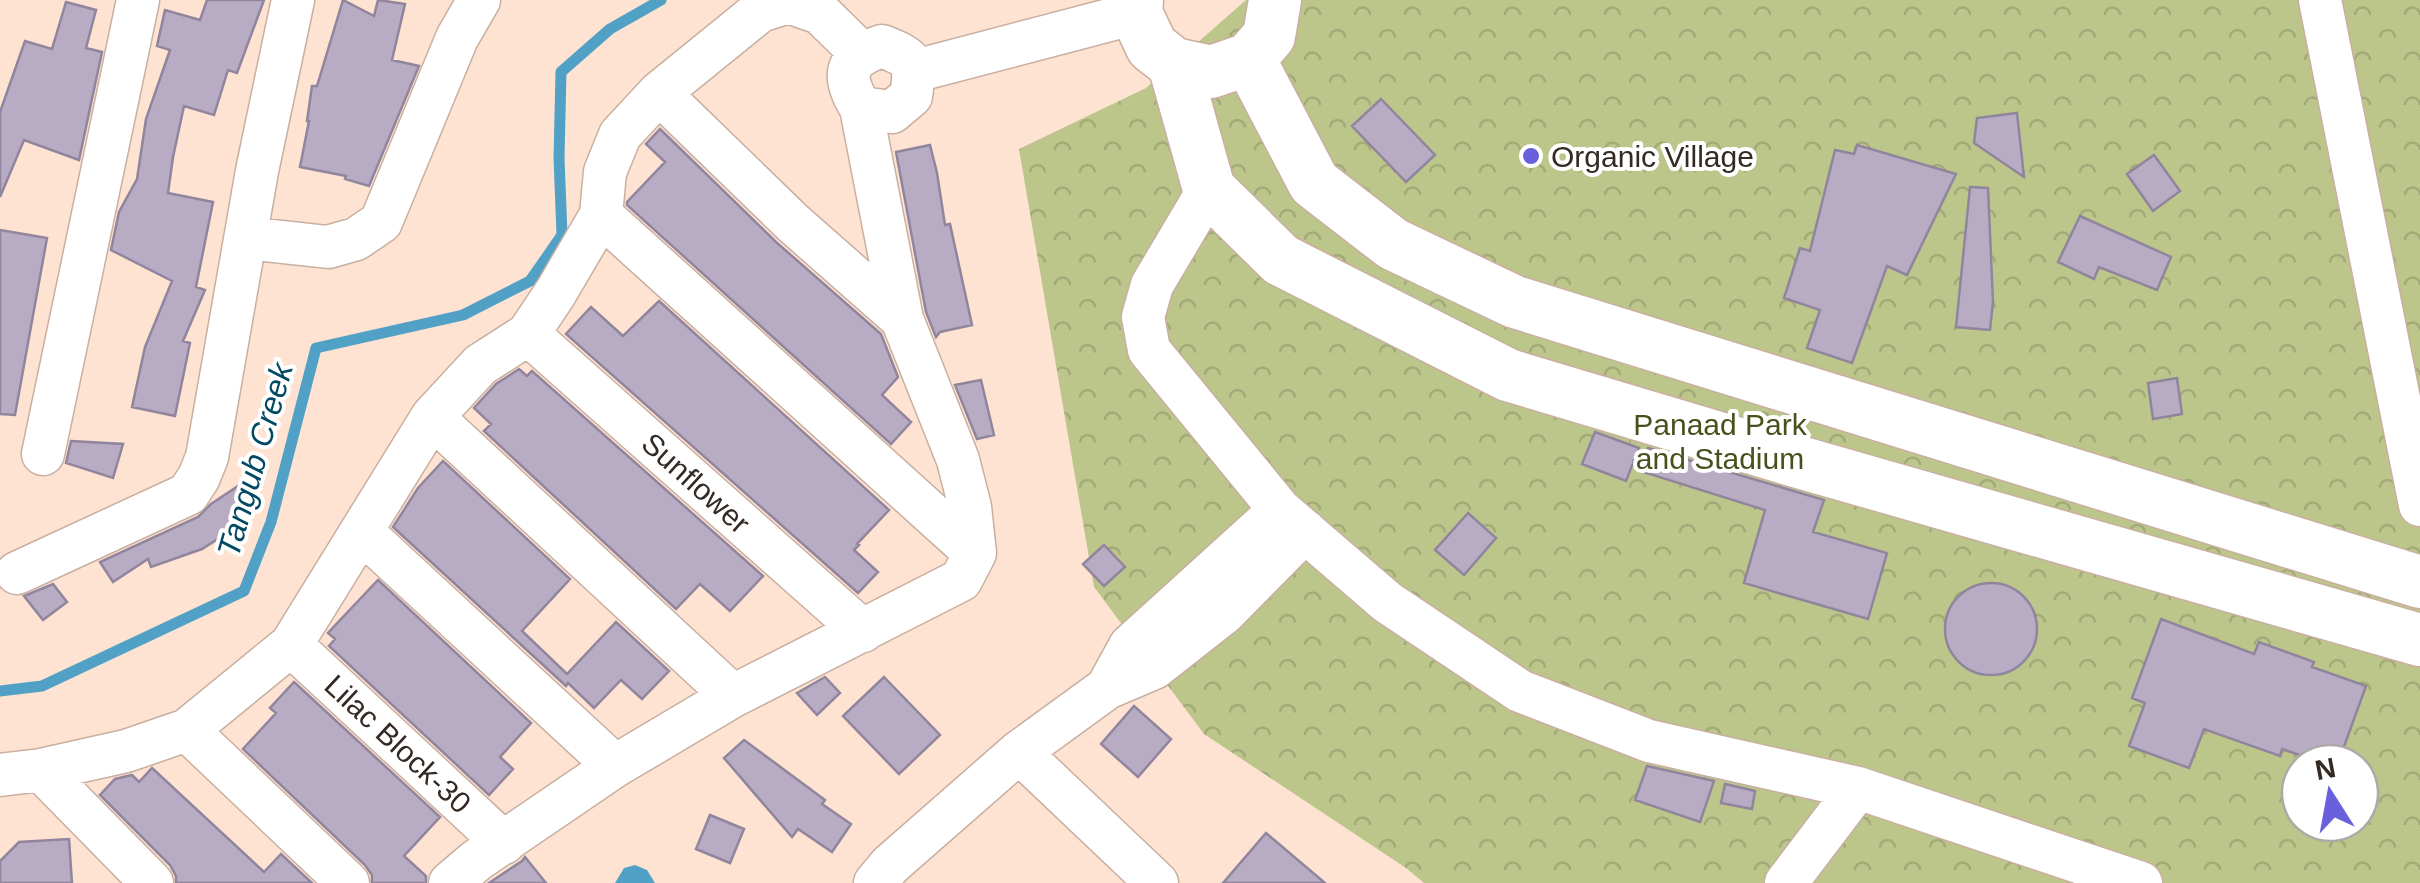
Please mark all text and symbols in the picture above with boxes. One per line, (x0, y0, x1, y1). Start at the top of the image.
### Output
place label: Organic Village (1551, 140, 1754, 173)
marker: Organic Village (1520, 145, 1542, 167)
water label: Tangub Creek (210, 357, 300, 561)
park label: Panaad Park and Stadium (1633, 408, 1808, 475)
street label: Sunflower (635, 426, 757, 540)
street label: Lilac Block-30 (318, 668, 478, 820)
north arrow (2280, 743, 2380, 843)
text: N (2312, 752, 2338, 786)

